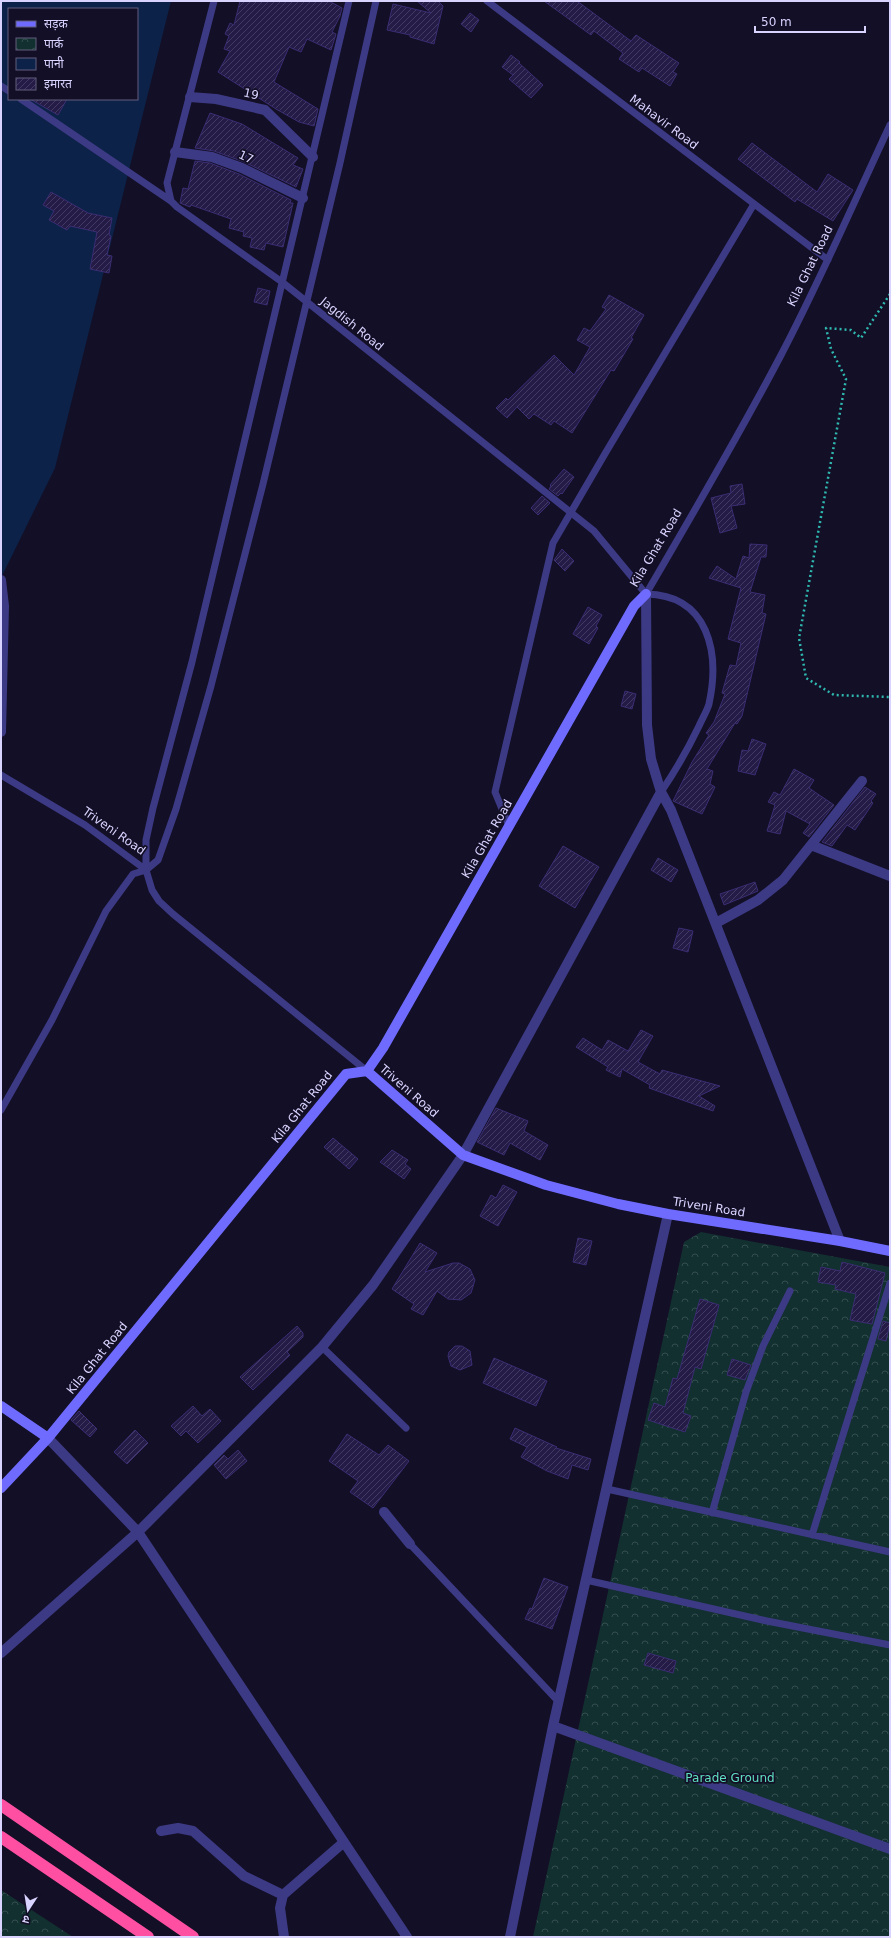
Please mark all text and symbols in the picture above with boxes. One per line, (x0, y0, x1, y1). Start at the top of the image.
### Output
legend (8, 8, 138, 100)
scale bar (755, 8, 865, 34)
text: 50 m (761, 15, 792, 29)
text: सड़क (44, 17, 69, 31)
text: पार्क (44, 37, 64, 51)
text: पानी (44, 56, 65, 71)
text: इमारत (44, 77, 73, 91)
street label: 19 (242, 86, 260, 102)
street label: Mahavir Road (627, 92, 701, 152)
street label: 17 (236, 147, 256, 167)
street label: Kila Ghat Road (784, 223, 836, 309)
street label: Jagdish Road (317, 294, 386, 354)
street label: Kila Ghat Road (627, 506, 685, 590)
street label: Kila Ghat Road (459, 797, 515, 881)
street label: Triveni Road (79, 804, 148, 858)
street label: Triveni Road (376, 1061, 441, 1120)
street label: Kila Ghat Road (269, 1068, 335, 1146)
street label: Triveni Road (671, 1194, 746, 1220)
street label: Kila Ghat Road (64, 1319, 130, 1397)
park label: Parade Ground (685, 1771, 775, 1785)
north arrow (8, 1890, 48, 1930)
text: उ (21, 1912, 31, 1926)

